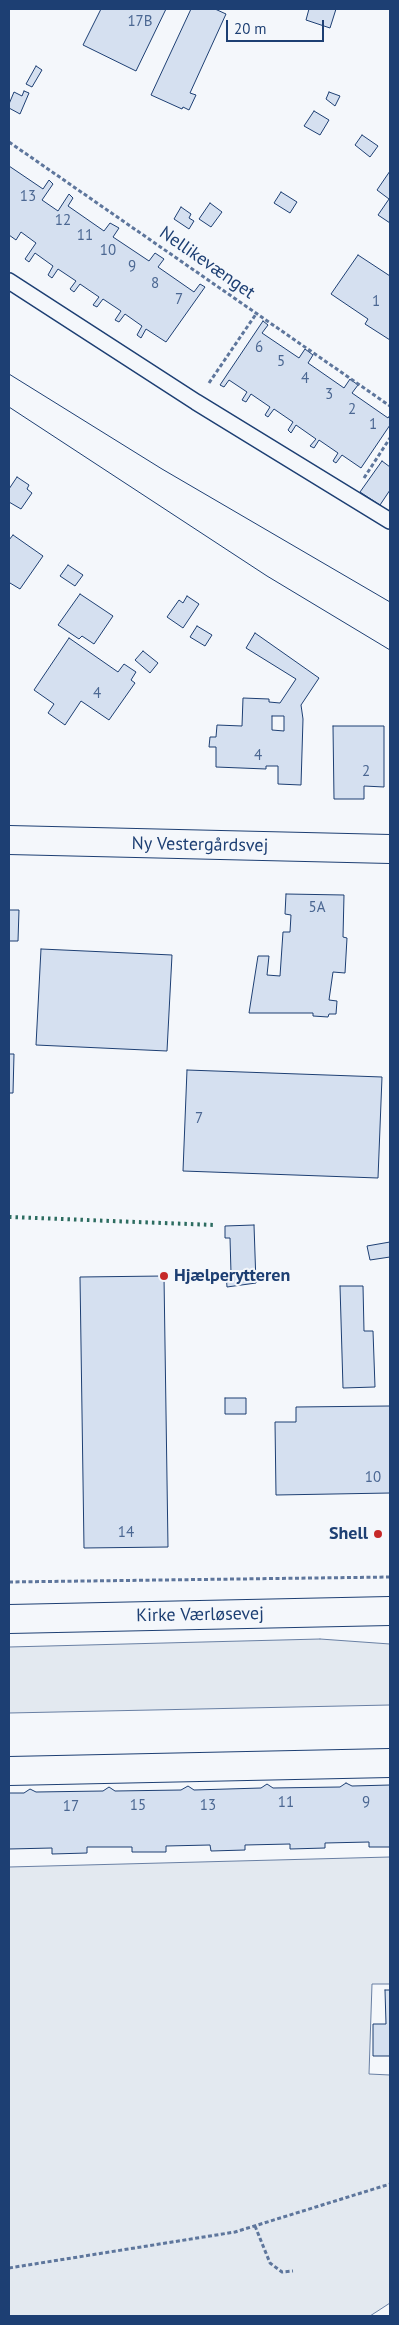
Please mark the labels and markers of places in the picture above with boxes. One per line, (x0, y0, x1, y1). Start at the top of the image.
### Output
place label: Hjælperytteren (174, 1265, 290, 1287)
marker: Hjælperytteren (158, 1270, 170, 1282)
place label: Shell (329, 1523, 368, 1545)
marker: Shell (372, 1528, 384, 1540)

